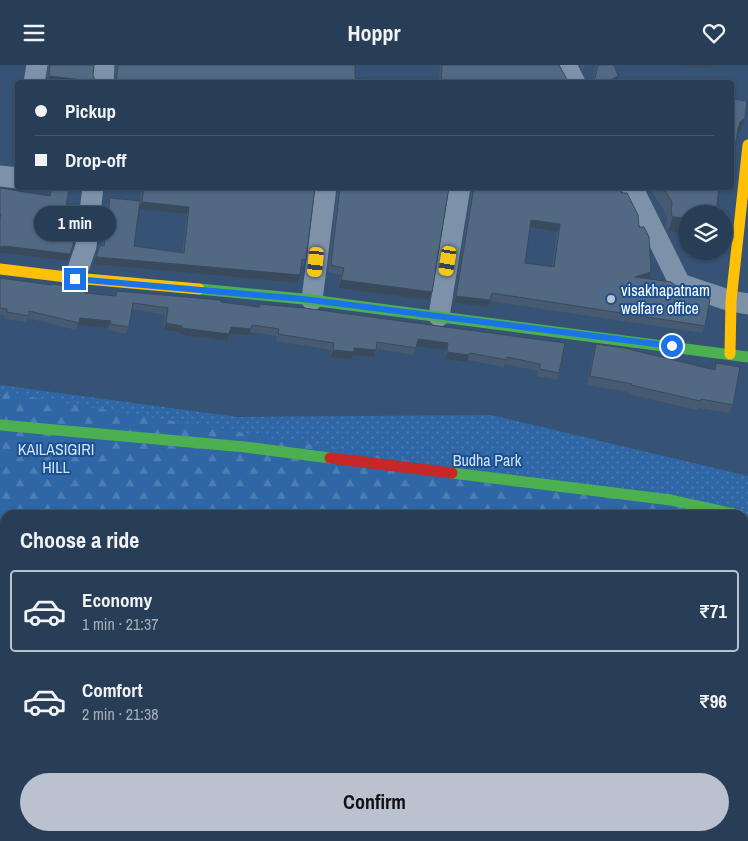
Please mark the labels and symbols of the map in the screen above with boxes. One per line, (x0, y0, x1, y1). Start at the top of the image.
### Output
callout: 1 min (34, 207, 116, 241)
car (438, 245, 457, 277)
car (306, 246, 325, 278)
route end (64, 268, 86, 290)
place label: visakhapatnam welfare office (621, 279, 710, 319)
marker: visakhapatnam welfare office (605, 293, 617, 305)
route start (661, 335, 683, 357)
park label: KAILASIGIRI HILL (18, 438, 94, 478)
park label: Budha Park (453, 449, 522, 471)

